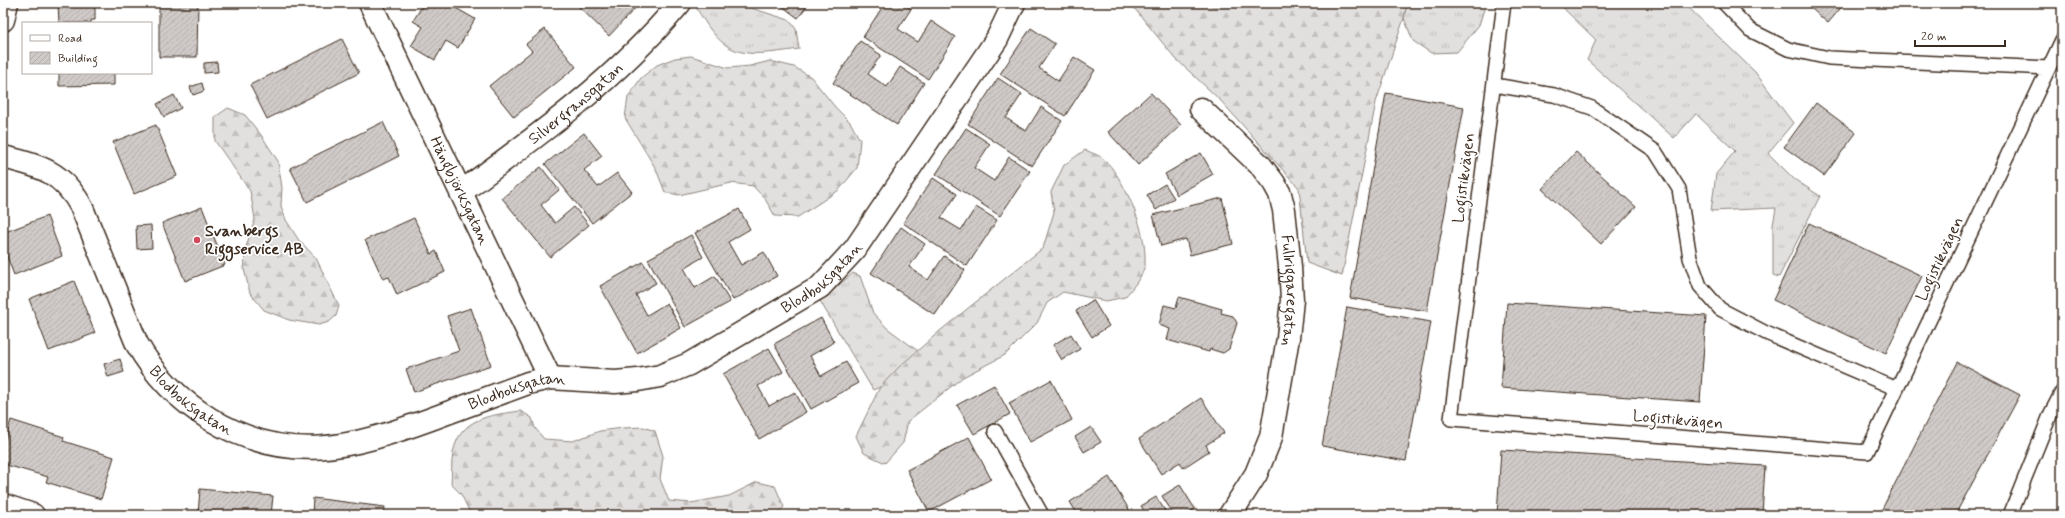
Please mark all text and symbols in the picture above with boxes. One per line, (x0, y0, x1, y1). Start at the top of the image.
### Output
legend (22, 22, 152, 74)
scale bar (1915, 22, 2005, 48)
text: 20 m (1921, 29, 1947, 45)
text: Road (58, 31, 82, 47)
text: Building (58, 51, 98, 68)
street label: Silvergransgatan (524, 58, 628, 149)
street label: Logistikvägen (1448, 132, 1481, 224)
street label: Hängbjörksgatan (425, 133, 495, 249)
street label: Logistikvägen (1911, 214, 1970, 305)
place label: Svanbergs Riggservice AB (205, 221, 304, 262)
street label: Fullriggaregatan (1276, 234, 1303, 348)
marker: Svanbergs Riggservice AB (192, 235, 202, 245)
street label: Blodboksgatan (777, 237, 867, 318)
street label: Blodboksgatan (144, 361, 236, 440)
street label: Blodboksgatan (465, 367, 567, 415)
street label: Logistikvägen (1632, 406, 1724, 435)

